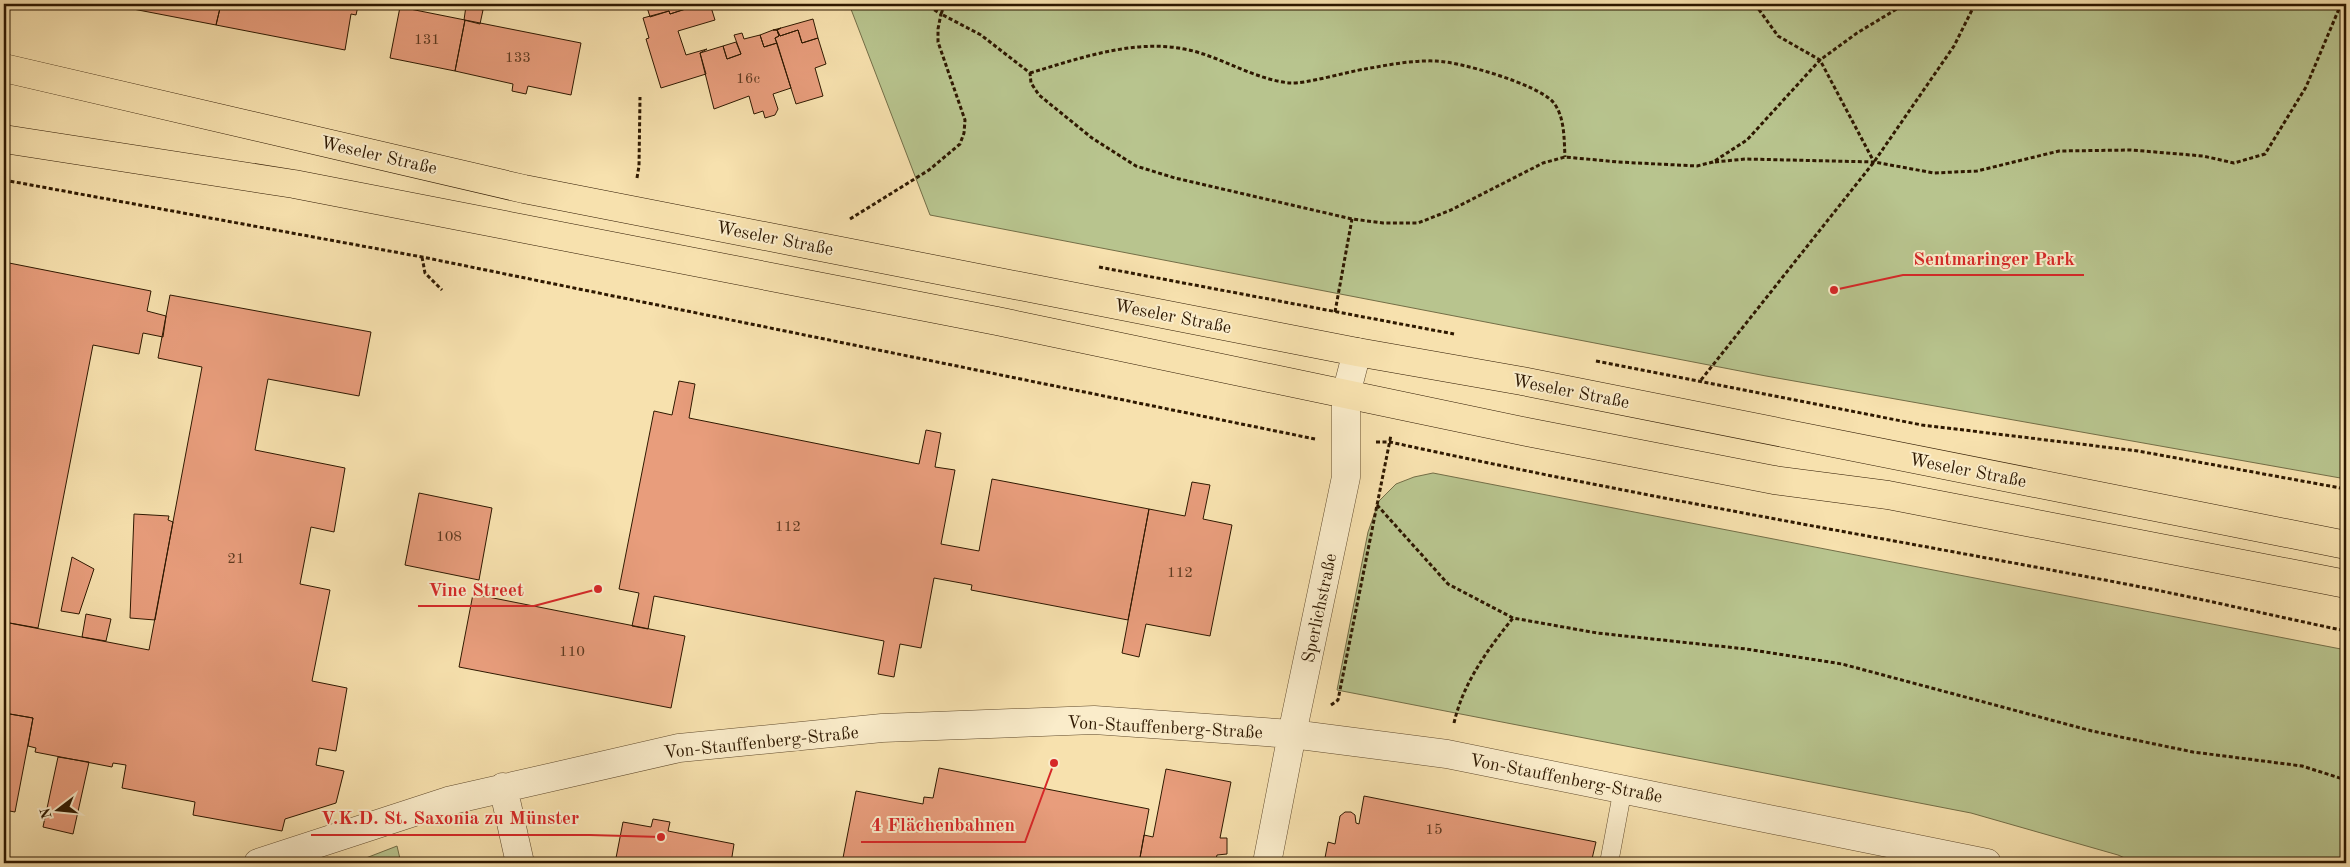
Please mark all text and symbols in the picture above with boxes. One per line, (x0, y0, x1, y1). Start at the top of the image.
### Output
house number: 131 (414, 33, 440, 48)
house number: 133 (505, 51, 531, 66)
house number: 16c (736, 72, 760, 87)
street label: Weseler Straße (319, 134, 439, 178)
street label: Weseler Straße (715, 219, 835, 259)
callout: Sentmaringer Park (1903, 241, 2084, 275)
text: Sentmaringer Park (1913, 251, 2075, 270)
street label: Weseler Straße (1113, 297, 1233, 337)
street label: Weseler Straße (1511, 372, 1631, 412)
street label: Weseler Straße (1908, 451, 2028, 491)
house number: 112 (775, 520, 801, 535)
house number: 108 (436, 530, 462, 545)
house number: 21 (227, 552, 245, 567)
street label: Sperlichstraße (1300, 552, 1340, 665)
house number: 112 (1167, 566, 1193, 581)
callout: Vine Street (418, 572, 534, 606)
text: Vine Street (428, 582, 524, 601)
house number: 110 (559, 645, 585, 660)
street label: Von-Stauffenberg-Straße (1067, 714, 1263, 742)
street label: Von-Stauffenberg-Straße (663, 724, 860, 762)
street label: Von-Stauffenberg-Straße (1468, 751, 1664, 807)
north arrow (32, 784, 82, 834)
callout: V.K.D. St. Saxonia zu Münster (311, 801, 590, 835)
text: N (38, 806, 55, 820)
callout: 4 Flächenbahnen (861, 808, 1025, 842)
text: V.K.D. St. Saxonia zu Münster (321, 810, 579, 829)
text: 4 Flächenbahnen (871, 817, 1015, 836)
house number: 15 (1425, 823, 1443, 838)

